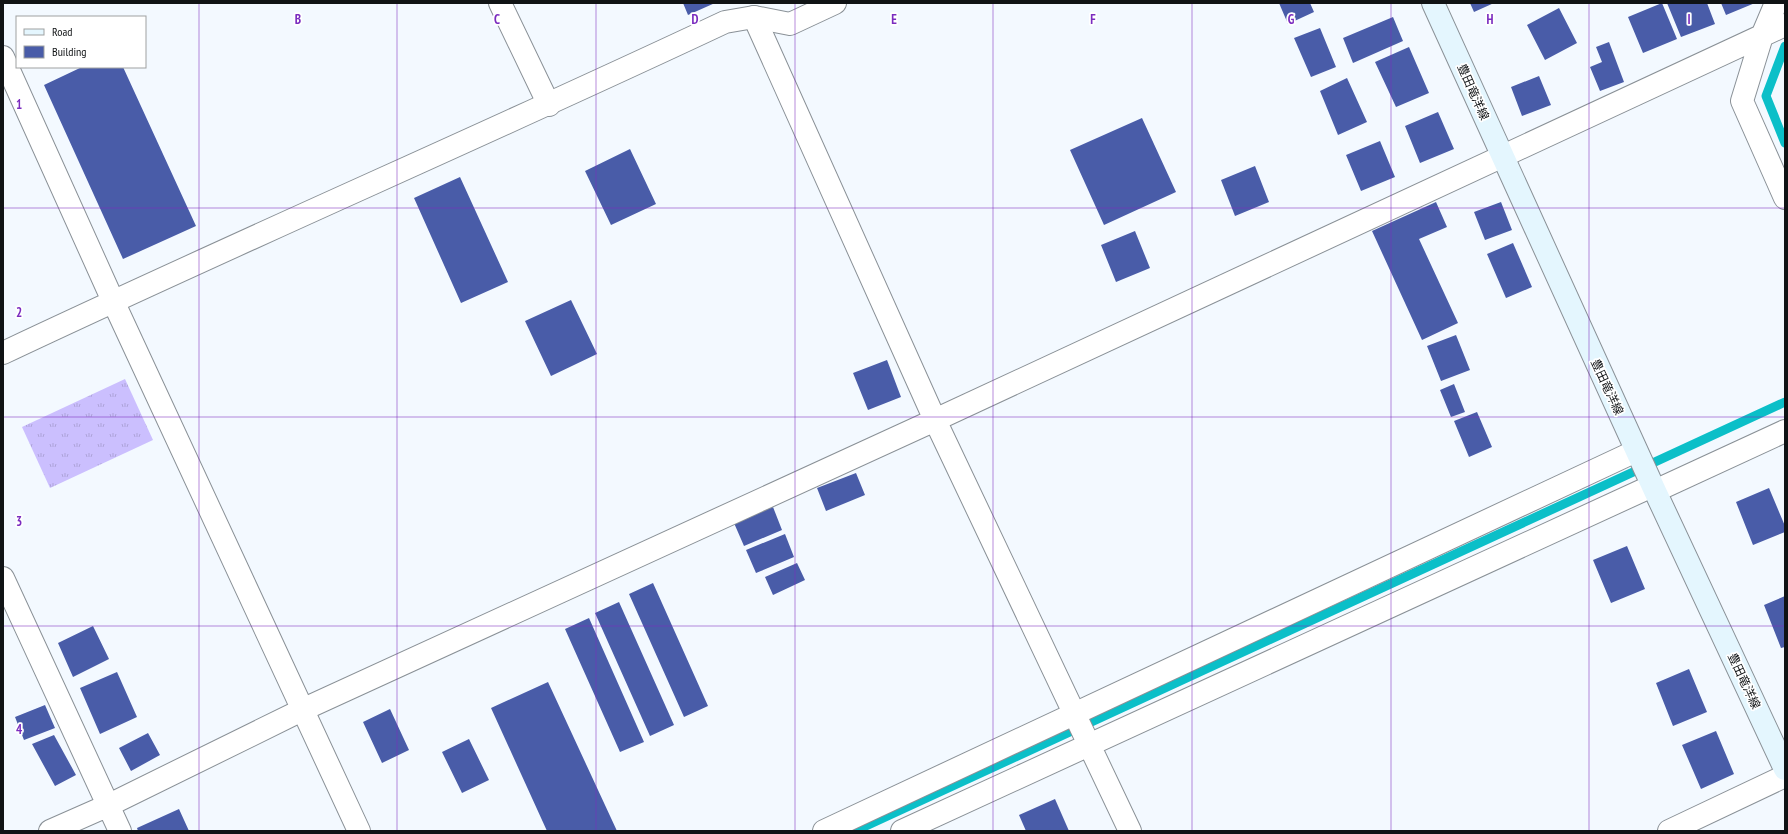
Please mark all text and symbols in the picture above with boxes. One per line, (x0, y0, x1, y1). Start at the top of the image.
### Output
text: B (295, 11, 301, 28)
text: C (494, 11, 500, 28)
text: D (692, 11, 699, 28)
text: E (891, 11, 897, 28)
text: F (1090, 11, 1096, 28)
text: G (1288, 11, 1295, 28)
text: H (1487, 11, 1494, 28)
text: I (1687, 11, 1691, 28)
legend (16, 16, 146, 68)
text: Road (52, 24, 72, 39)
text: Building (52, 44, 87, 59)
street label: 豊田竜洋線 (1454, 61, 1493, 122)
text: 1 (16, 96, 22, 113)
text: 2 (16, 304, 22, 321)
street label: 豊田竜洋線 (1588, 356, 1627, 417)
text: 3 (16, 513, 22, 530)
street label: 豊田竜洋線 (1725, 650, 1764, 711)
text: 4 (16, 721, 23, 738)

